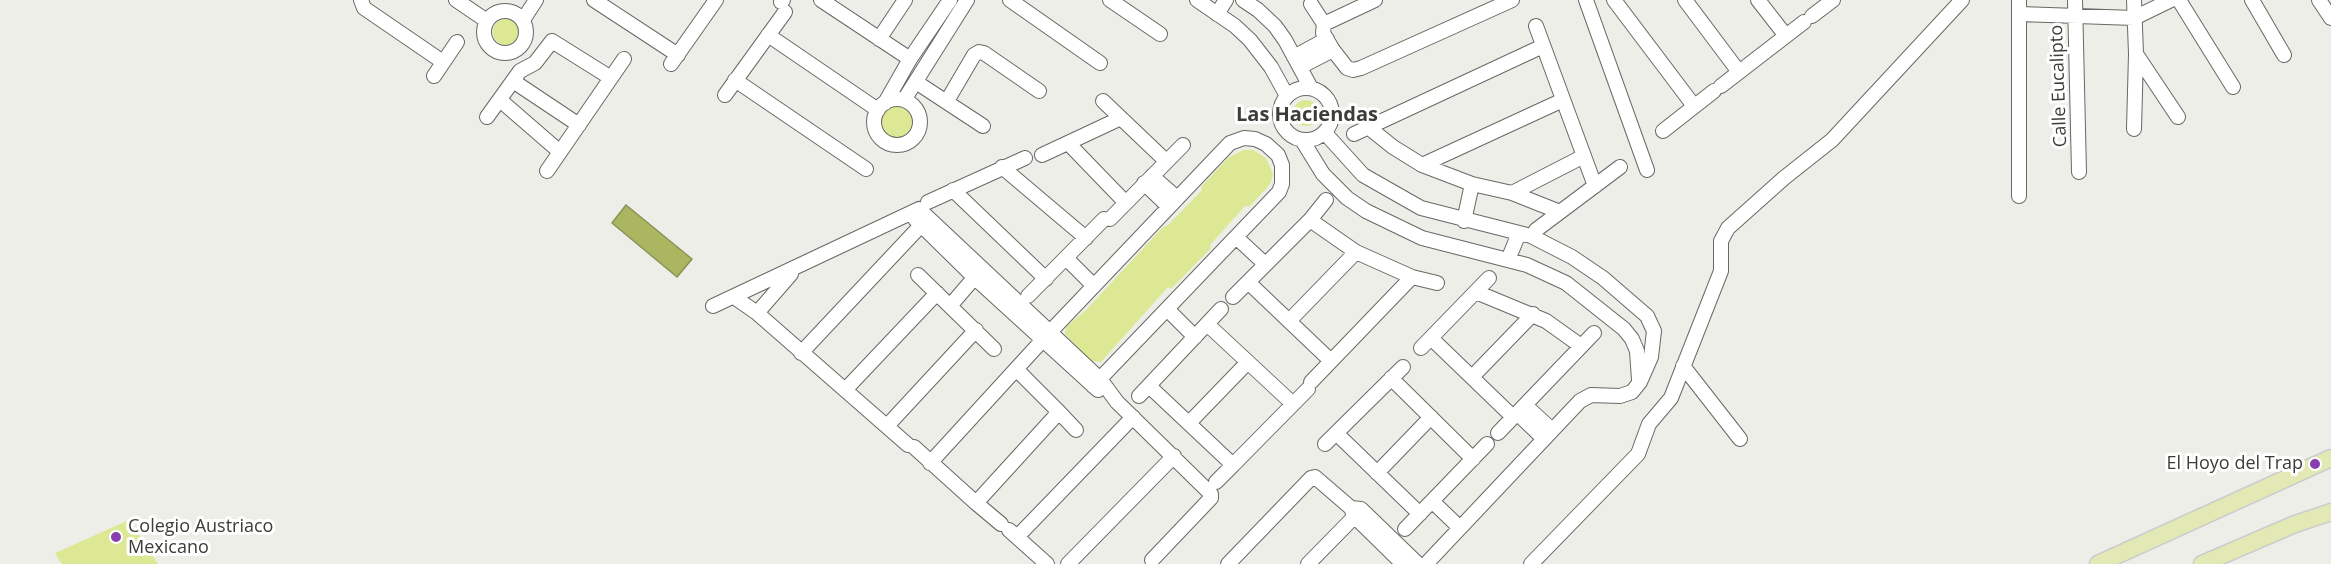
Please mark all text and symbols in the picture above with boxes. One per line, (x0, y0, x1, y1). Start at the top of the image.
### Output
street label: Calle Eucalipto (2046, 25, 2072, 147)
district label: Las Haciendas (1236, 103, 1378, 127)
place label: El Hoyo del Trap (2167, 453, 2303, 475)
marker: El Hoyo del Trap (2308, 457, 2322, 471)
place label: Colegio Austriaco Mexicano (128, 516, 273, 558)
marker: Colegio Austriaco Mexicano (109, 530, 123, 544)

